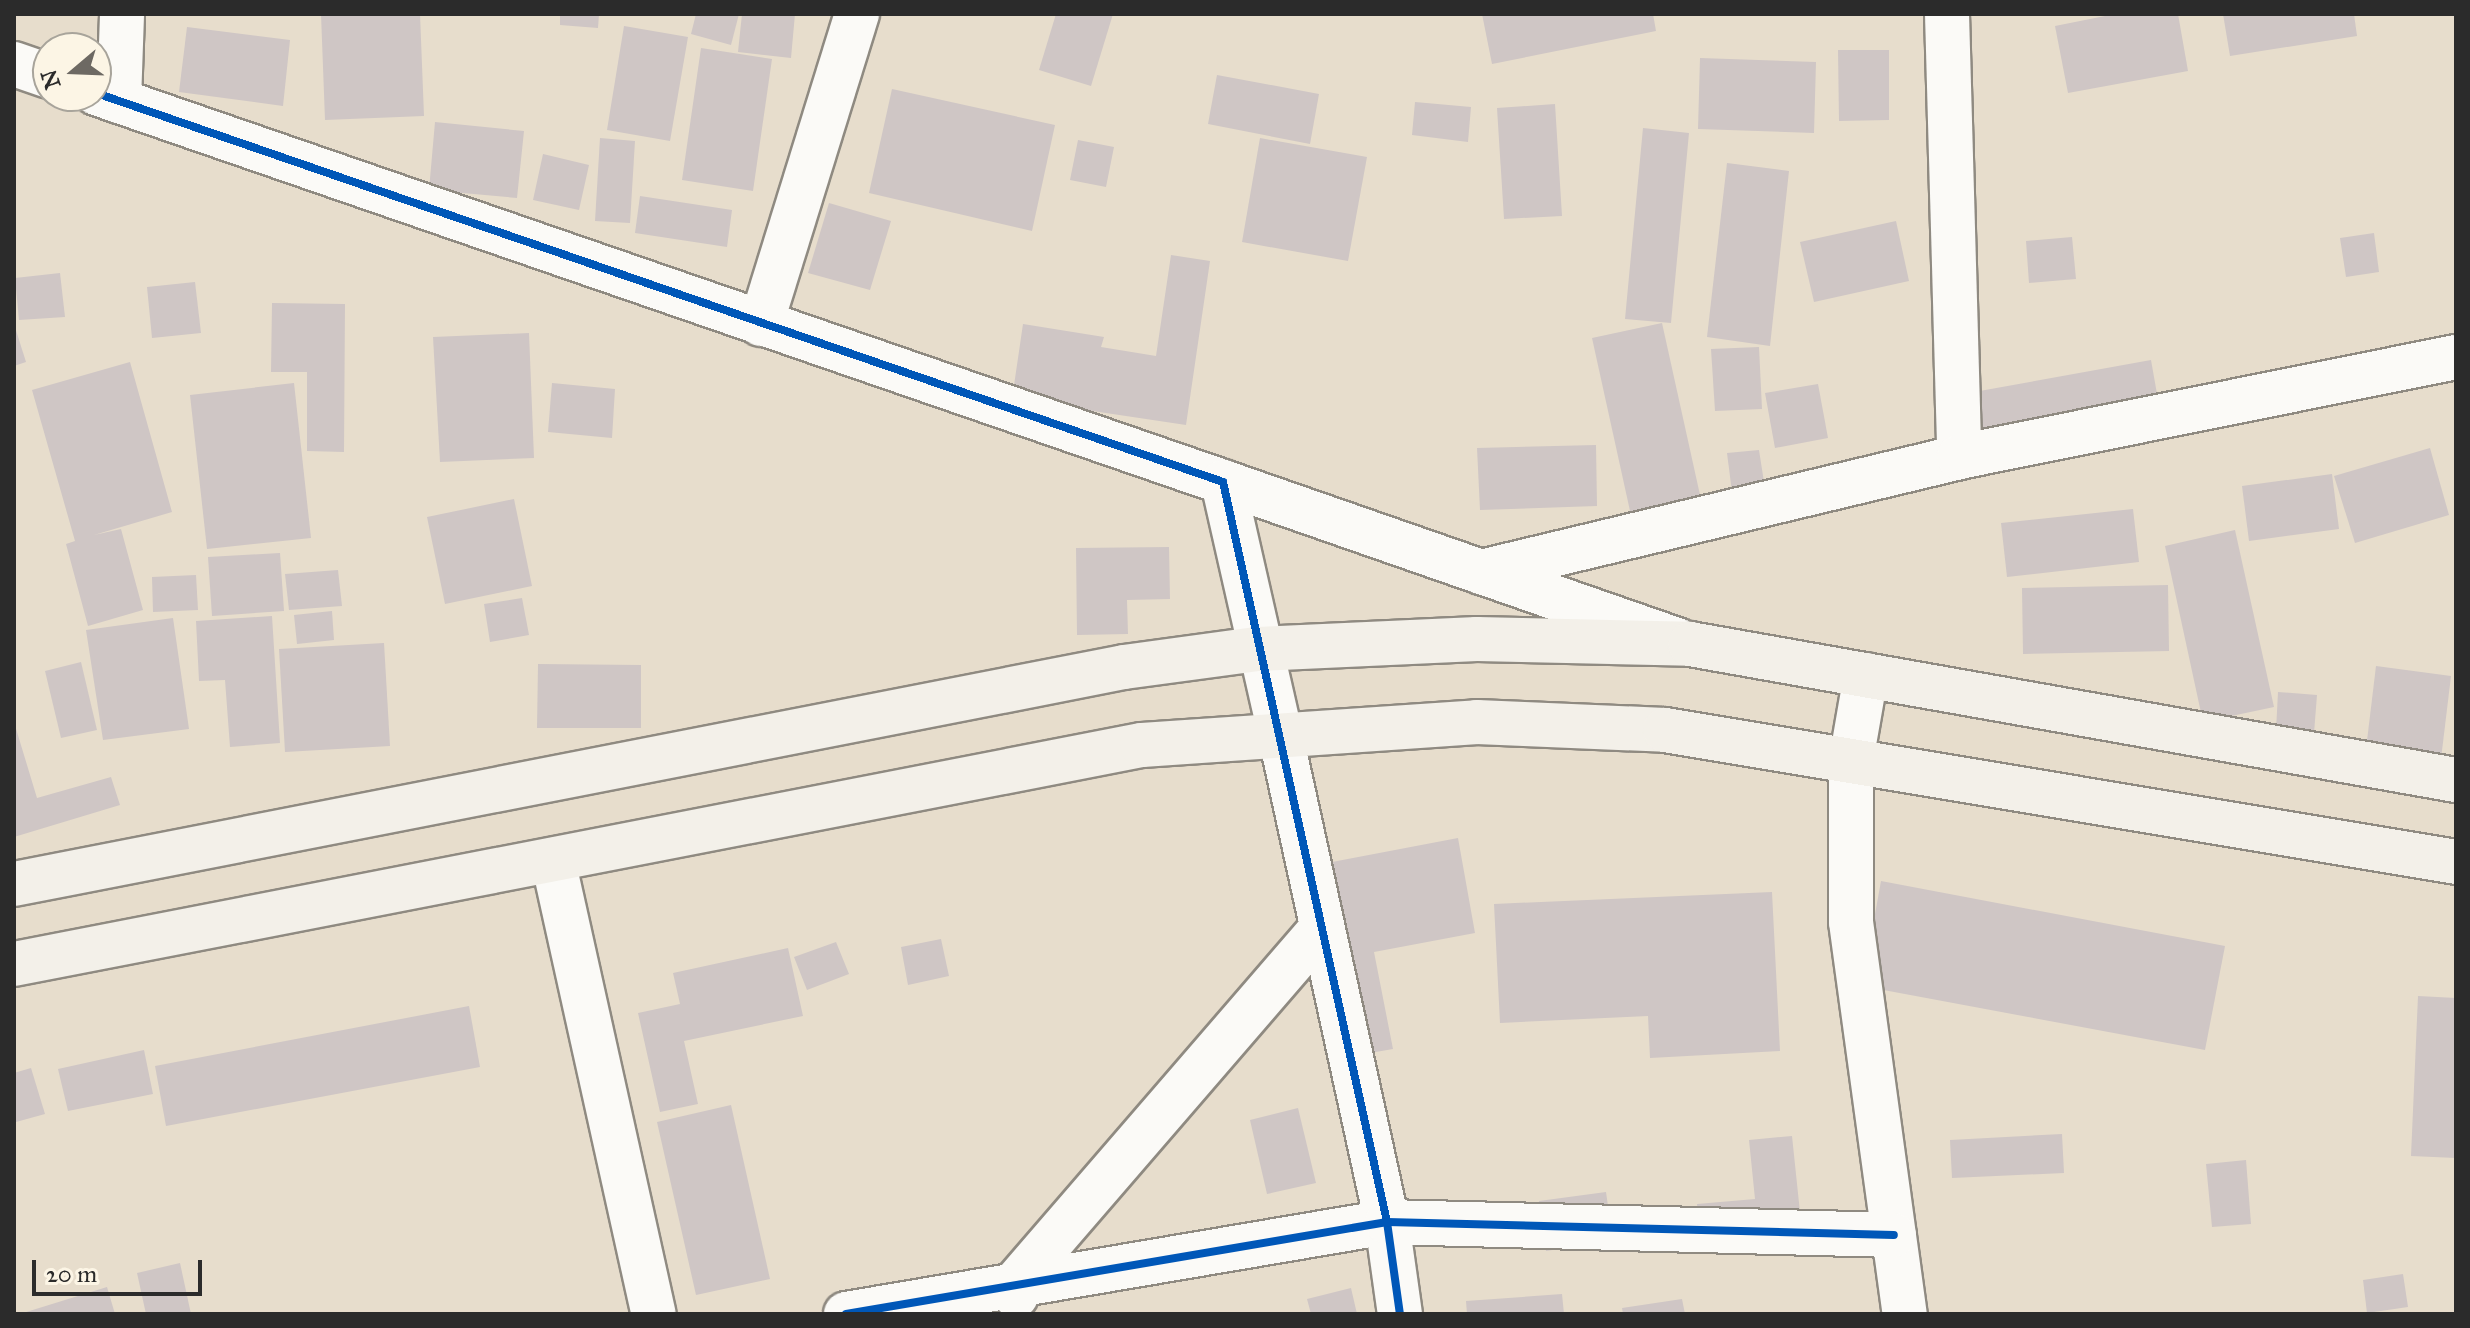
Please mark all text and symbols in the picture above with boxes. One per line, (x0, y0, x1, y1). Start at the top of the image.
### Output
north arrow (32, 32, 112, 112)
text: N (35, 66, 67, 93)
scale bar (36, 1244, 206, 1294)
text: 20 m (46, 1259, 97, 1289)

